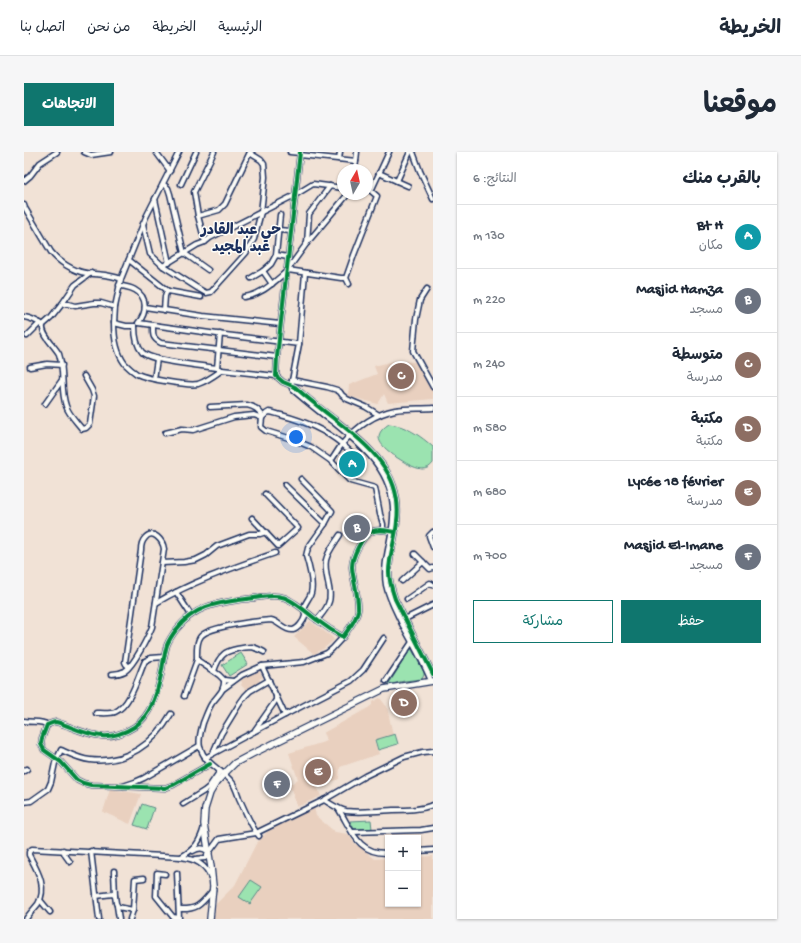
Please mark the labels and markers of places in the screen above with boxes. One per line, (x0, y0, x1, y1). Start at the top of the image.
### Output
pin: C (388, 361, 414, 391)
pin: A (339, 449, 365, 479)
pin: B (344, 513, 370, 543)
pin: D (391, 688, 417, 718)
pin: E (305, 757, 331, 787)
pin: F (264, 769, 290, 799)

